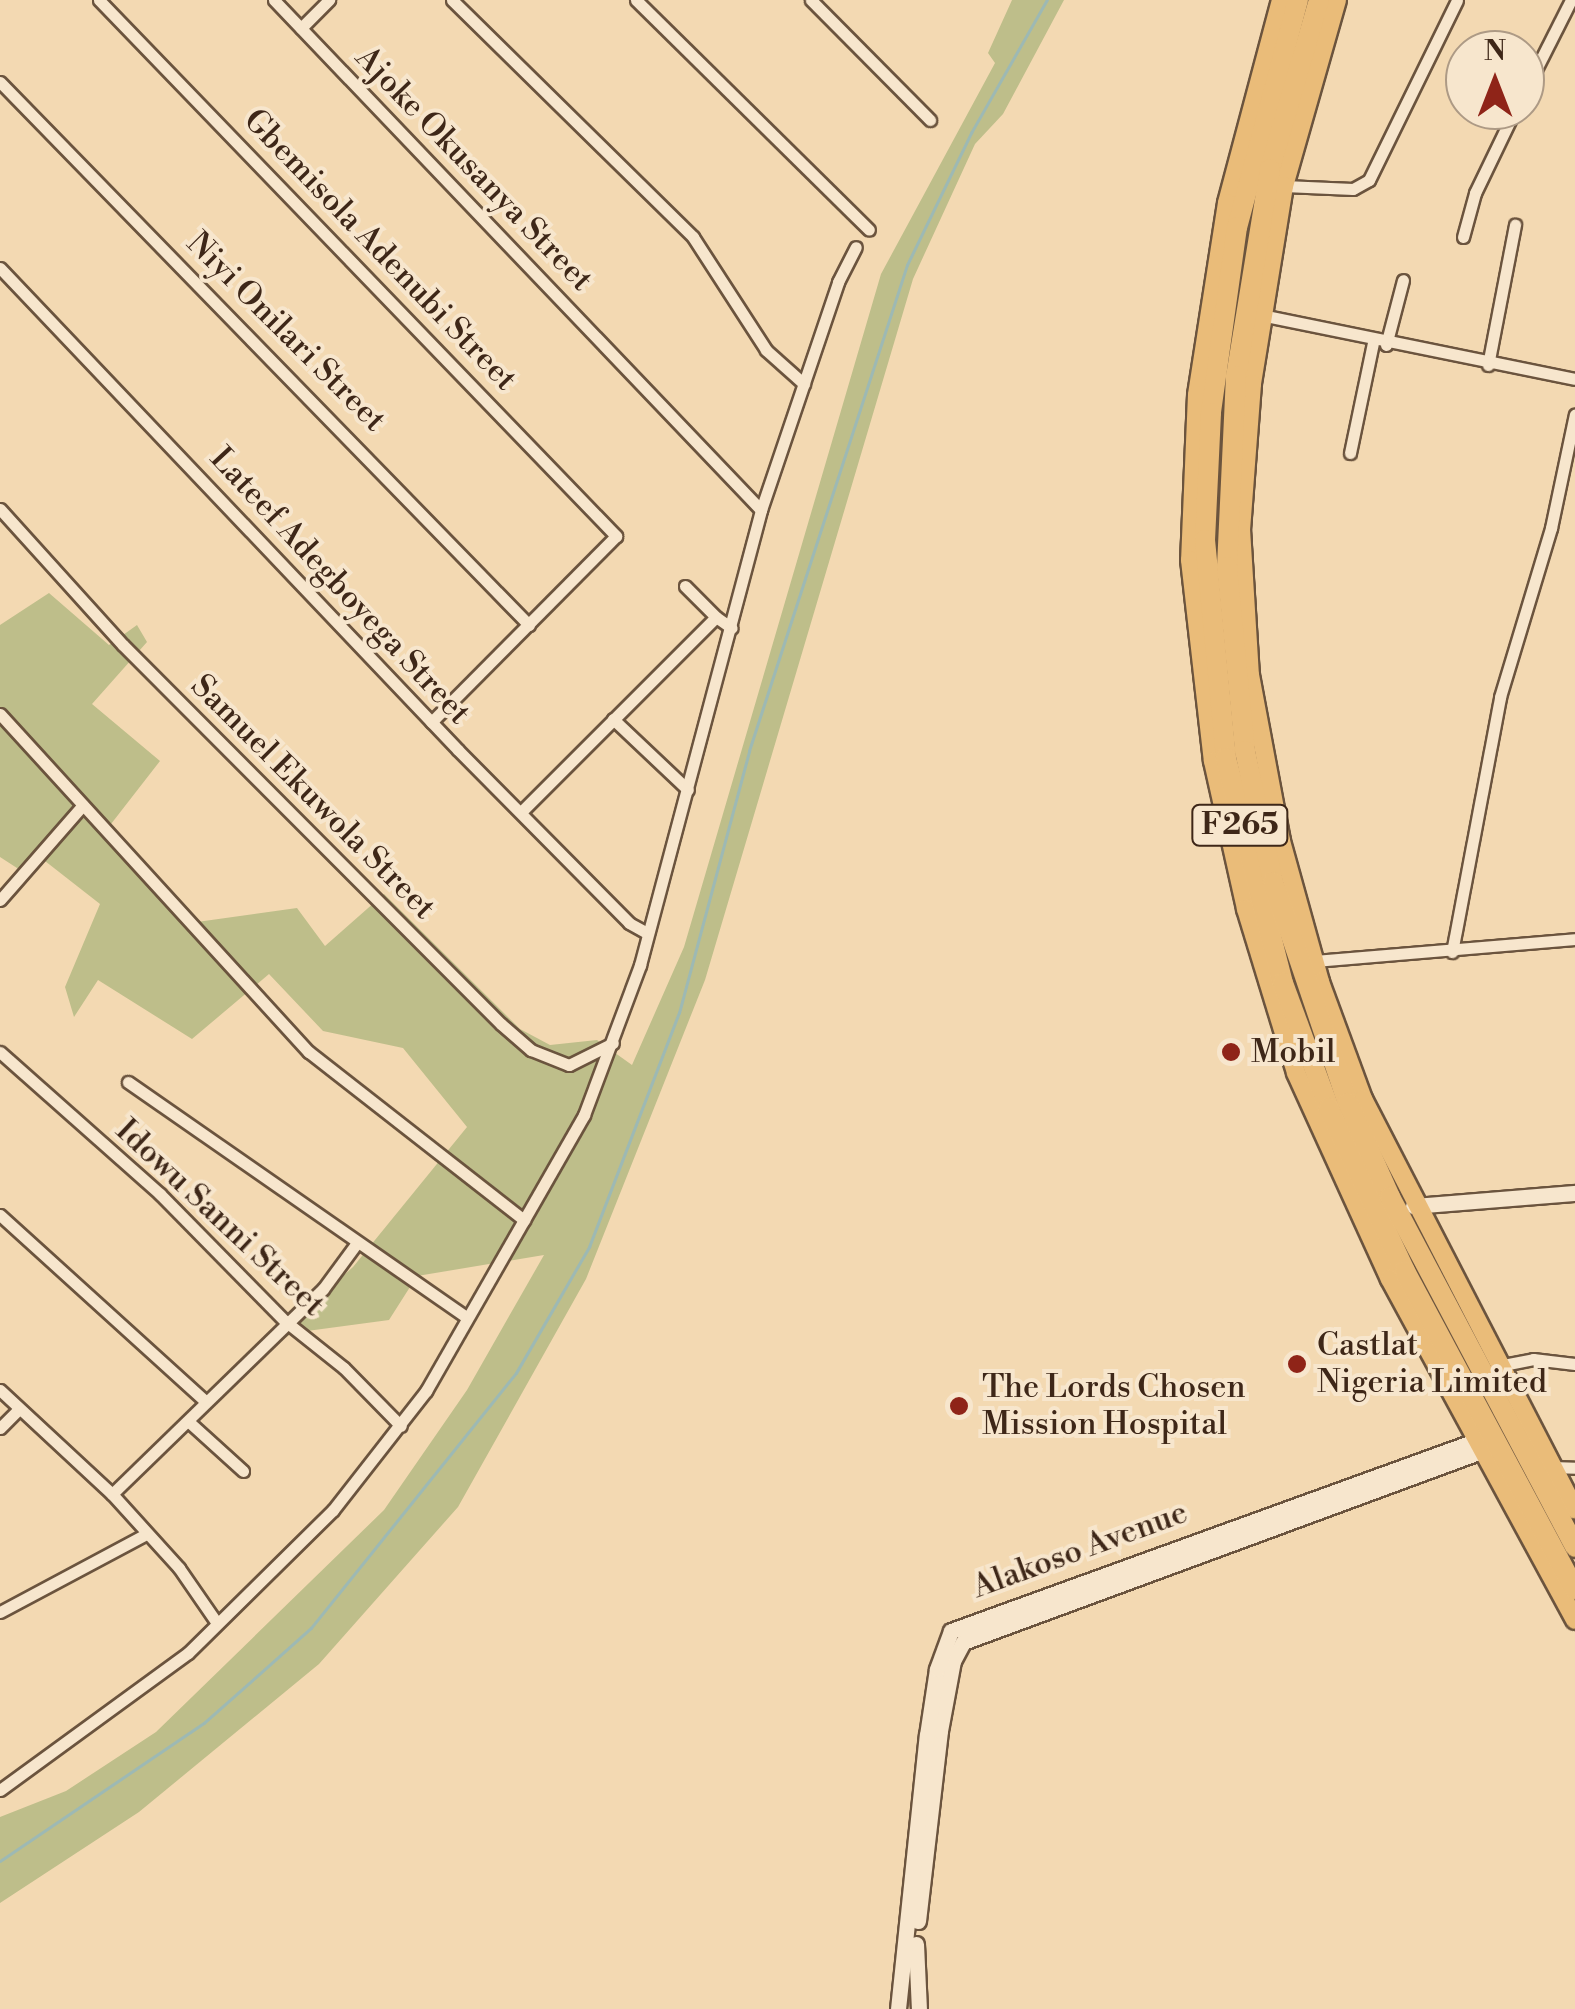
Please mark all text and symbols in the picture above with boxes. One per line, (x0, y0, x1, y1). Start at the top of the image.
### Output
north arrow (1445, 30, 1545, 130)
text: N (1484, 34, 1506, 69)
street label: Ajoke Okusanya Street (347, 39, 601, 299)
street label: Gbemisola Adenubi Street (236, 101, 524, 399)
street label: Niyi Onilari Street (178, 224, 394, 440)
street label: Lateef Adegboyega Street (202, 440, 478, 732)
street label: Samuel Ekuwola Street (183, 667, 443, 927)
road number: F265 (1190, 800, 1290, 850)
place label: Mobil (1251, 1033, 1336, 1071)
marker: Mobil (1220, 1041, 1242, 1063)
street label: Idowu Sanni Street (108, 1111, 332, 1325)
place label: Castlat Nigeria Limited (1317, 1327, 1547, 1402)
marker: Castlat Nigeria Limited (1286, 1353, 1308, 1375)
place label: The Lords Chosen Mission Hospital (982, 1369, 1246, 1444)
marker: The Lords Chosen Mission Hospital (946, 1393, 972, 1419)
street label: Alakoso Avenue (967, 1493, 1193, 1607)

